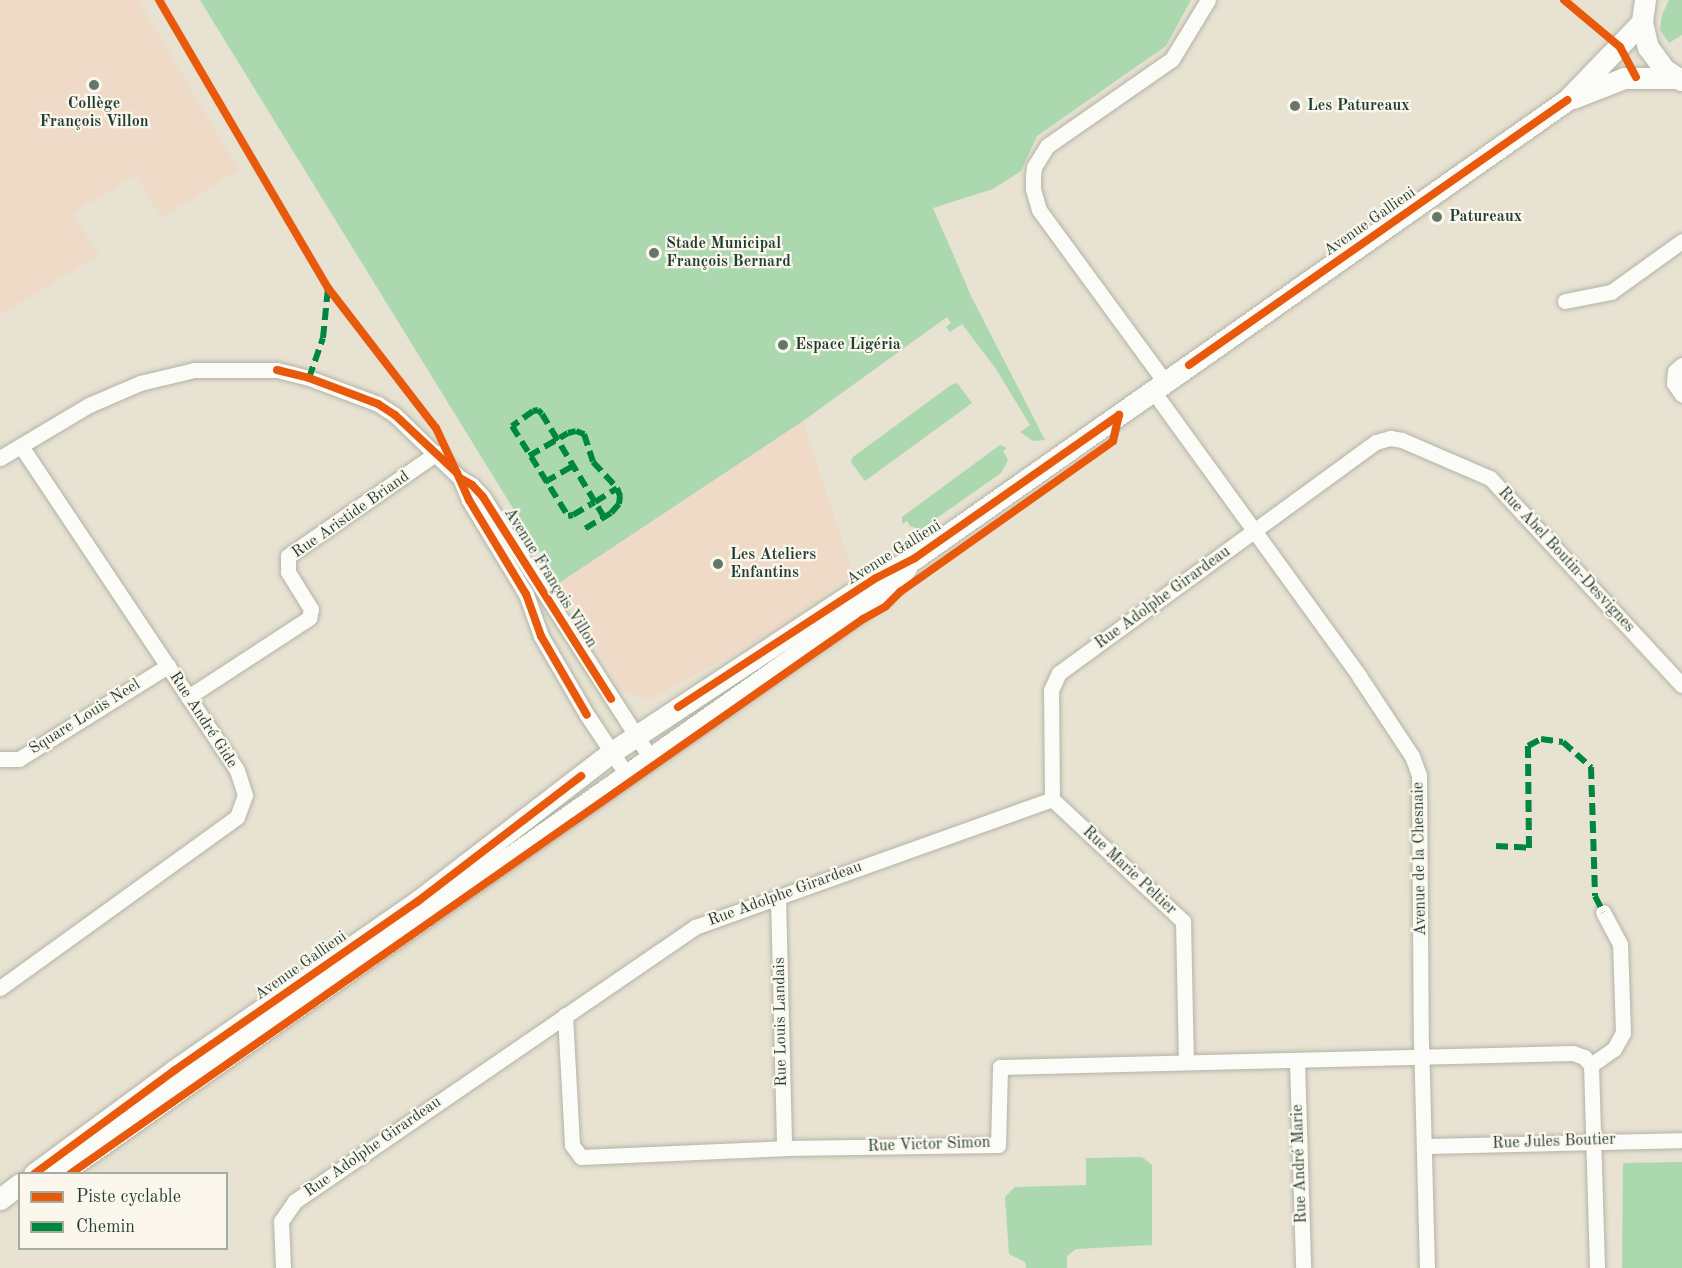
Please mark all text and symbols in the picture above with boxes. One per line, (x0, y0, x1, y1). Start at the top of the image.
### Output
marker: Collège François Villon (87, 78, 101, 92)
place label: Collège François Villon (39, 94, 149, 132)
place label: Les Patureaux (1307, 96, 1410, 116)
marker: Les Patureaux (1288, 99, 1302, 113)
street label: Avenue Gallieni (1320, 183, 1420, 261)
place label: Patureaux (1449, 207, 1522, 227)
marker: Patureaux (1430, 210, 1444, 224)
place label: Stade Municipal François Bernard (666, 234, 791, 272)
marker: Stade Municipal François Bernard (647, 246, 661, 260)
place label: Espace Ligéria (795, 335, 901, 355)
marker: Espace Ligéria (776, 338, 790, 352)
street label: Rue Aristide Briand (289, 467, 413, 563)
street label: Rue Abel Boutin-Desvignes (1494, 483, 1638, 637)
street label: Avenue François Villon (499, 505, 601, 651)
street label: Avenue Gallieni (843, 516, 945, 590)
street label: Rue Adolphe Girardeau (1092, 542, 1234, 654)
place label: Les Ateliers Enfantins (730, 545, 816, 583)
marker: Les Ateliers Enfantins (711, 557, 725, 571)
street label: Rue André Gide (165, 668, 241, 772)
street label: Square Louis Neel (26, 675, 144, 759)
street label: Avenue de la Chesnaie (1409, 782, 1431, 936)
street label: Rue Marie Peltier (1078, 823, 1180, 919)
street label: Rue Adolphe Girardeau (705, 857, 865, 931)
street label: Avenue Gallieni (251, 927, 351, 1005)
street label: Rue Louis Landais (770, 957, 792, 1087)
street label: Rue Adolphe Girardeau (301, 1093, 445, 1201)
street label: Rue André Marie (1288, 1104, 1312, 1224)
street label: Rue Jules Boutier (1492, 1130, 1616, 1154)
street label: Rue Victor Simon (867, 1133, 991, 1157)
legend (18, 1172, 228, 1250)
text: Piste cyclable (76, 1188, 181, 1206)
text: Chemin (76, 1218, 135, 1236)

